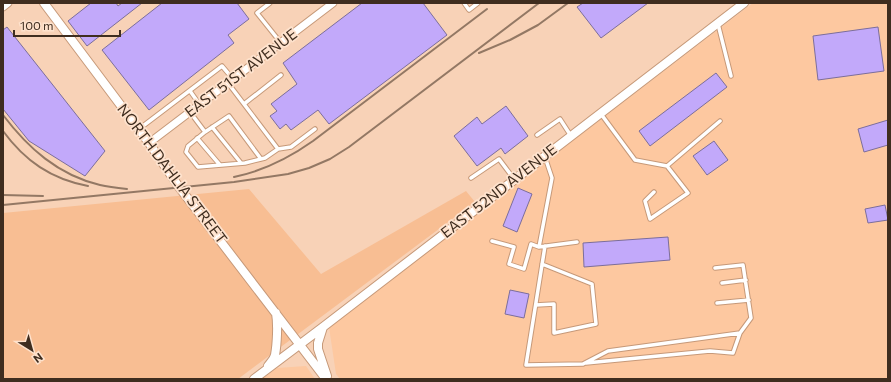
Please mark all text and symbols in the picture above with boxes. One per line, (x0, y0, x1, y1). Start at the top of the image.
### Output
scale bar (14, 12, 120, 38)
text: 100 m (20, 18, 54, 32)
street label: EAST 51ST AVENUE (181, 24, 300, 120)
street label: NORTH DAHLIA STREET (114, 100, 232, 247)
street label: EAST 52ND AVENUE (437, 139, 560, 241)
north arrow (12, 330, 52, 370)
text: N (31, 351, 46, 366)

